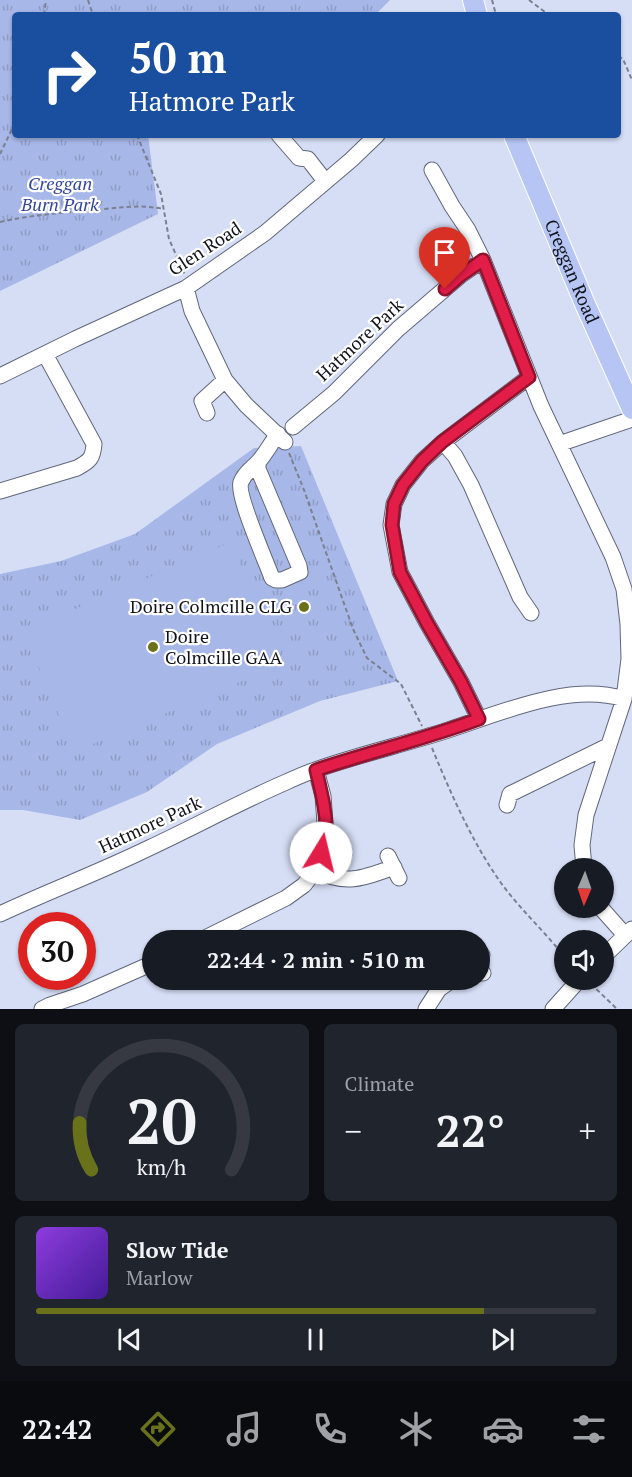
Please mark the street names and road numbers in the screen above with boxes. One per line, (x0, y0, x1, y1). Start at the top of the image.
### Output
street label: Creggan Road (540, 215, 605, 327)
street label: Glen Road (163, 216, 245, 281)
street label: Hatmore Park (311, 292, 409, 386)
street label: Hatmore Park (94, 790, 205, 858)

